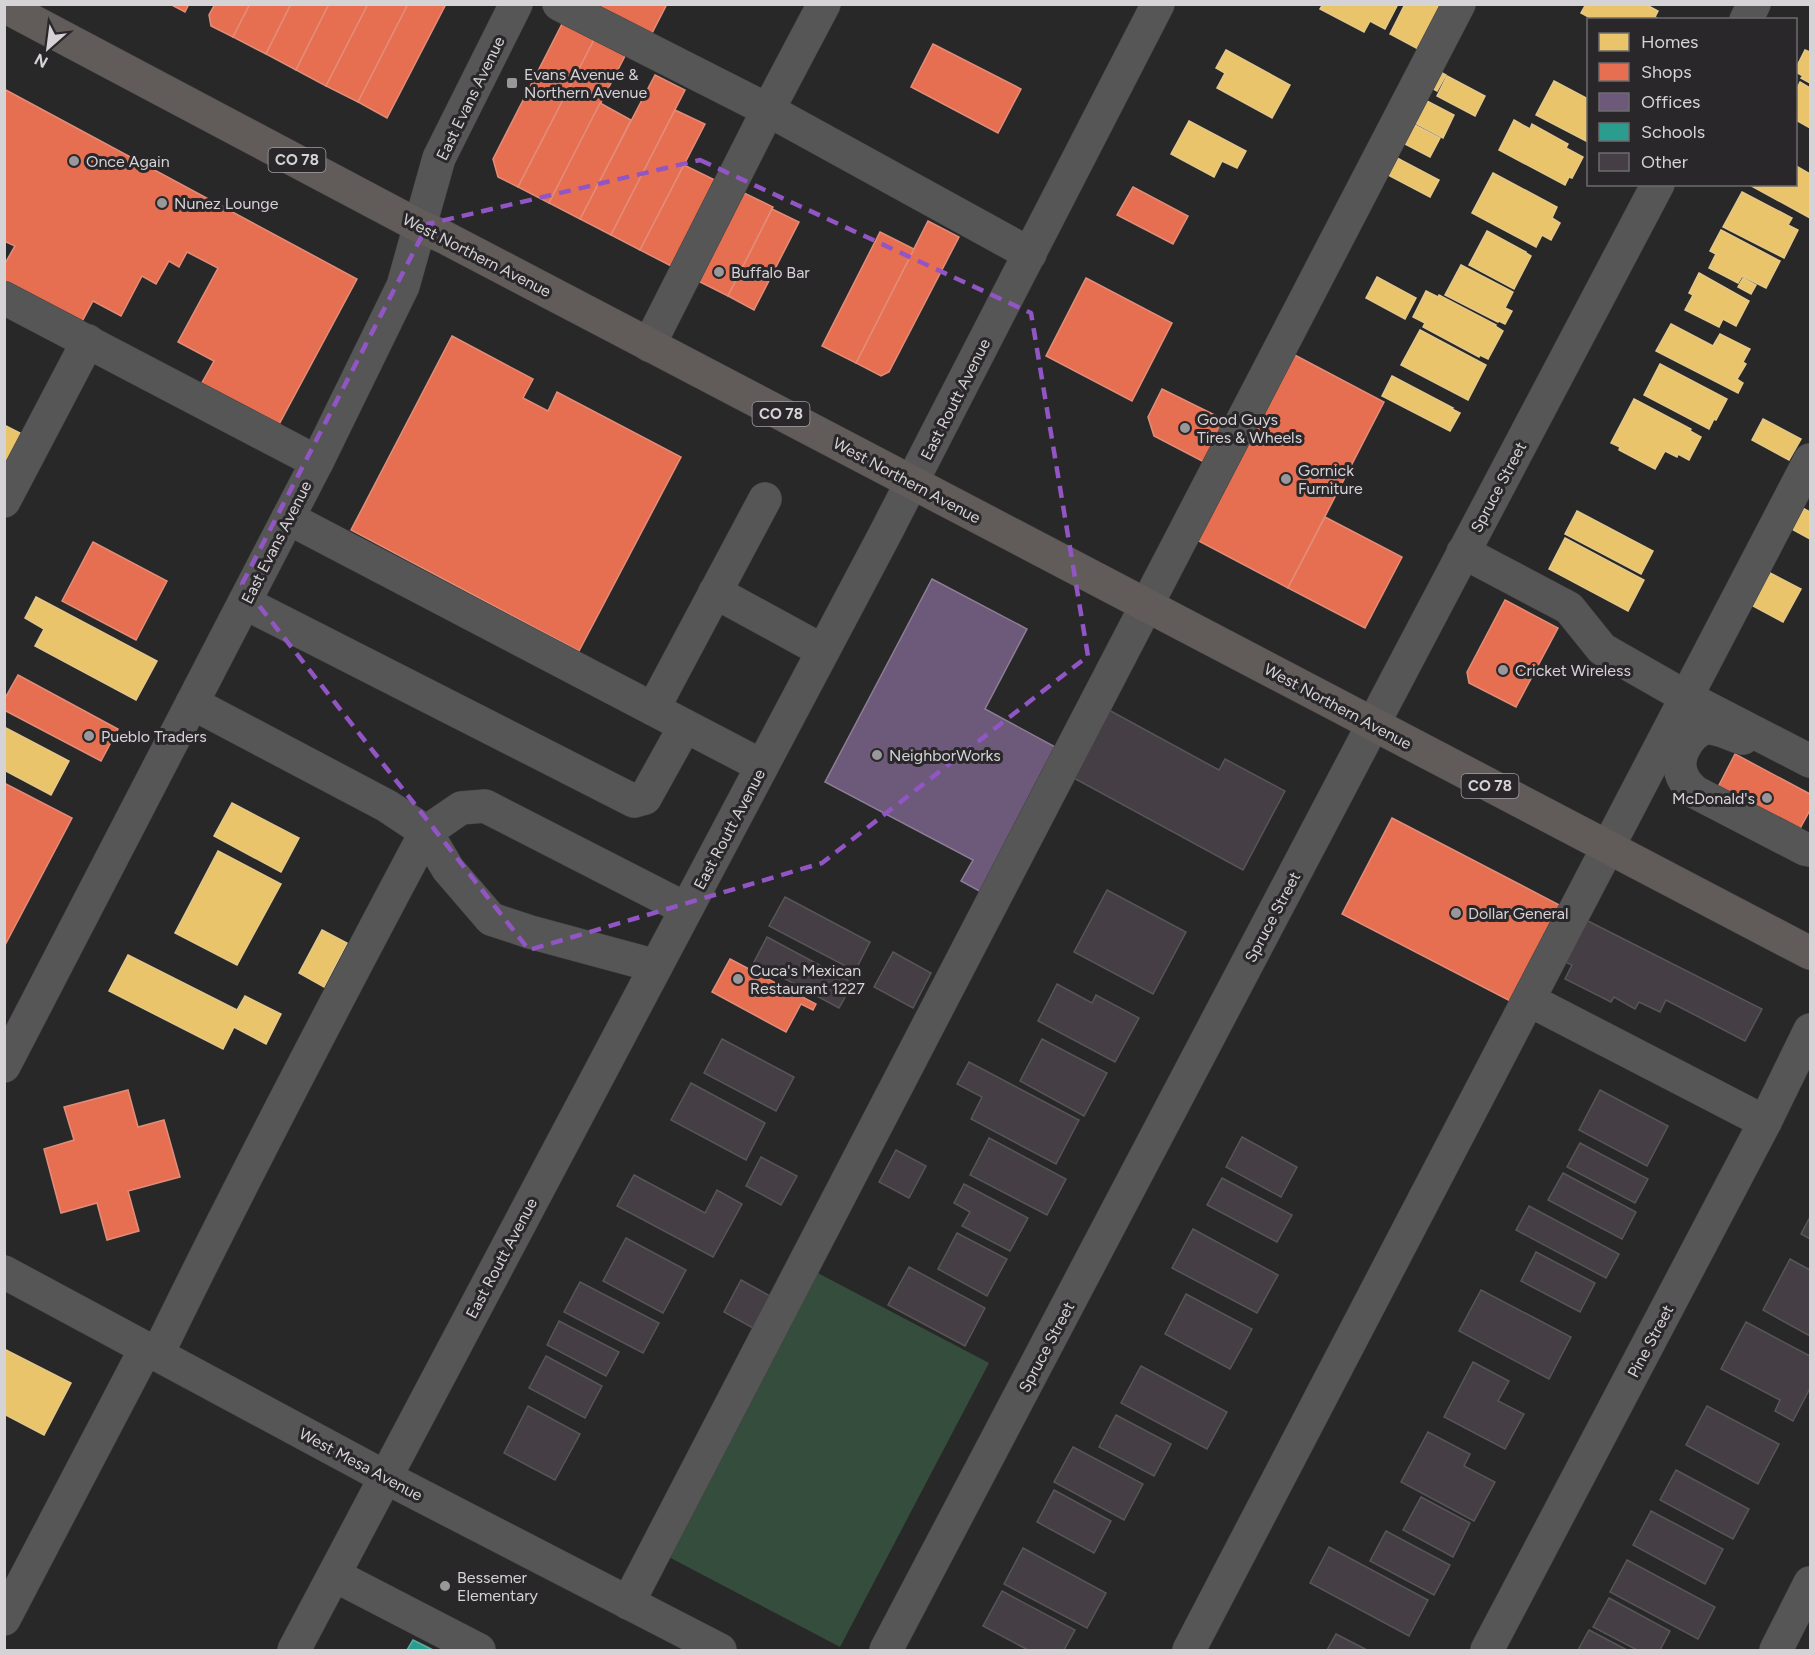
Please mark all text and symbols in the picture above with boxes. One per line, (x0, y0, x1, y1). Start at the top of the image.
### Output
north arrow (18, 18, 78, 78)
legend (1587, 18, 1797, 186)
text: Homes (1641, 31, 1699, 53)
street label: East Evans Avenue (432, 33, 509, 163)
text: N (31, 50, 51, 72)
text: Shops (1641, 61, 1692, 83)
place label: Evans Avenue & Northern Avenue (524, 65, 647, 102)
marker: Evans Avenue & Northern Avenue (505, 76, 519, 90)
text: Offices (1641, 91, 1700, 113)
text: Schools (1641, 121, 1705, 143)
road number: CO 78 (268, 148, 326, 172)
text: Other (1641, 151, 1688, 173)
place label: Once Again (86, 152, 170, 171)
marker: Once Again (67, 154, 81, 168)
place label: Nunez Lounge (174, 194, 279, 213)
marker: Nunez Lounge (155, 196, 169, 210)
street label: West Northern Avenue (399, 210, 554, 301)
place label: Buffalo Bar (731, 263, 810, 282)
marker: Buffalo Bar (712, 265, 726, 279)
street label: East Routt Avenue (917, 335, 994, 463)
road number: CO 78 (752, 402, 810, 426)
place label: Good Guys Tires & Wheels (1197, 410, 1302, 447)
marker: Good Guys Tires & Wheels (1178, 421, 1192, 435)
street label: West Northern Avenue (830, 434, 984, 527)
street label: Spruce Street (1467, 439, 1530, 536)
place label: Gornick Furniture (1298, 461, 1363, 498)
marker: Gornick Furniture (1279, 472, 1293, 486)
street label: East Evans Avenue (237, 477, 316, 607)
street label: West Northern Avenue (1261, 660, 1415, 753)
place label: Cricket Wireless (1515, 661, 1631, 680)
marker: Cricket Wireless (1496, 663, 1510, 677)
place label: Pueblo Traders (101, 727, 207, 746)
marker: Pueblo Traders (82, 729, 96, 743)
place label: NeighborWorks (889, 746, 1001, 765)
marker: NeighborWorks (870, 748, 884, 762)
street label: East Routt Avenue (690, 766, 769, 893)
road number: CO 78 (1462, 774, 1518, 798)
place label: McDonald's (1672, 789, 1755, 808)
marker: McDonald's (1760, 791, 1774, 805)
street label: Spruce Street (1241, 869, 1304, 966)
place label: Dollar General (1468, 904, 1569, 923)
marker: Dollar General (1449, 906, 1463, 920)
place label: Cuca's Mexican Restaurant 1227 (750, 961, 865, 998)
marker: Cuca's Mexican Restaurant 1227 (731, 972, 745, 986)
street label: East Routt Avenue (462, 1195, 541, 1322)
street label: Spruce Street (1015, 1299, 1078, 1396)
street label: Pine Street (1623, 1302, 1677, 1381)
street label: West Mesa Avenue (296, 1424, 426, 1505)
place label: Bessemer Elementary (457, 1568, 539, 1605)
marker: Bessemer Elementary (438, 1579, 452, 1593)

